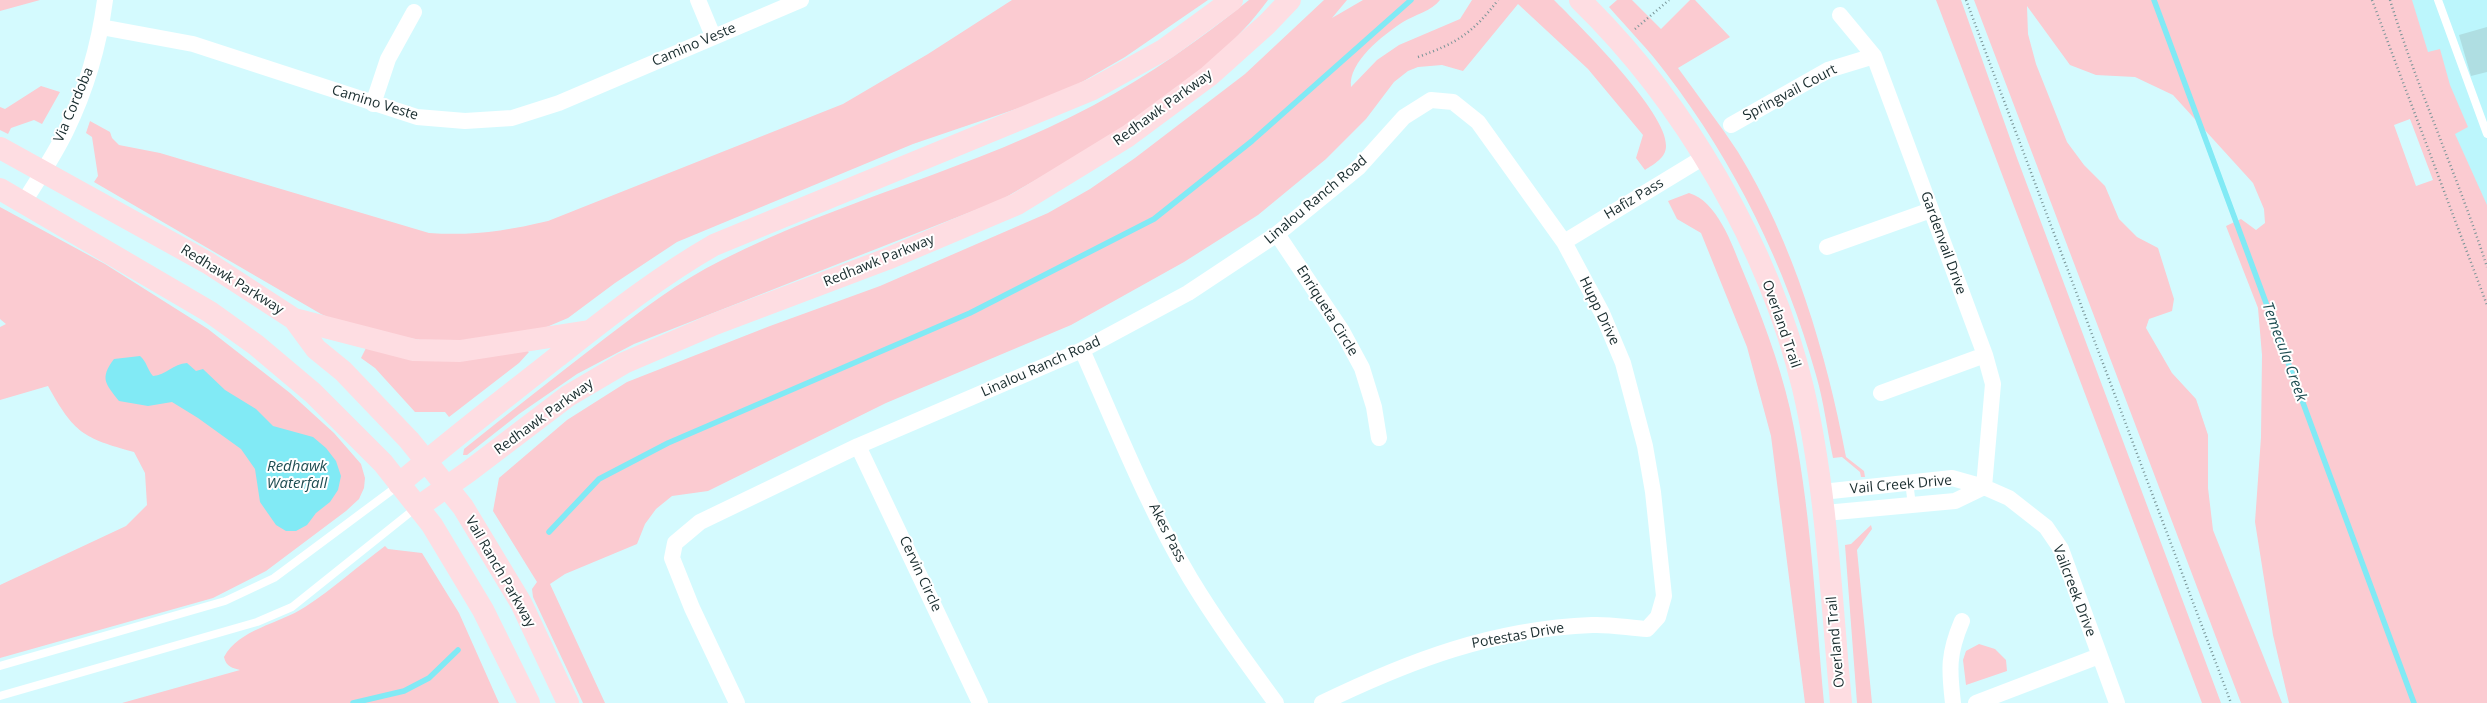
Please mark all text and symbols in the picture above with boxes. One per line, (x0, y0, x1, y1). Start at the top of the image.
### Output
street label: Camino Veste (650, 20, 738, 70)
street label: Springvail Court (1740, 61, 1840, 125)
street label: Via Cordoba (51, 65, 97, 145)
street label: Redhawk Parkway (1110, 66, 1216, 150)
street label: Camino Veste (330, 82, 420, 124)
street label: Linalou Ranch Road (1261, 152, 1371, 248)
street label: Hafiz Pass (1601, 175, 1667, 223)
street label: Gardenvail Drive (1917, 189, 1969, 297)
street label: Redhawk Parkway (821, 231, 937, 291)
street label: Redhawk Parkway (177, 242, 287, 318)
street label: Enriqueta Circle (1293, 263, 1361, 359)
street label: Hupp Drive (1575, 274, 1623, 348)
street label: Overland Trail (1758, 278, 1804, 370)
water label: Temecula Creek (2258, 300, 2310, 404)
street label: Linalou Ranch Road (979, 333, 1103, 401)
street label: Redhawk Parkway (491, 375, 597, 459)
water label: Redhawk Waterfall (267, 458, 327, 493)
street label: Vail Creek Drive (1849, 472, 1953, 498)
street label: Akes Pass (1145, 501, 1189, 565)
street label: Vail Ranch Parkway (461, 513, 539, 631)
street label: Cervin Circle (895, 534, 945, 614)
street label: Vailcreek Drive (2049, 543, 2099, 639)
street label: Overland Trail (1824, 596, 1848, 688)
street label: Potestas Drive (1470, 620, 1566, 652)

